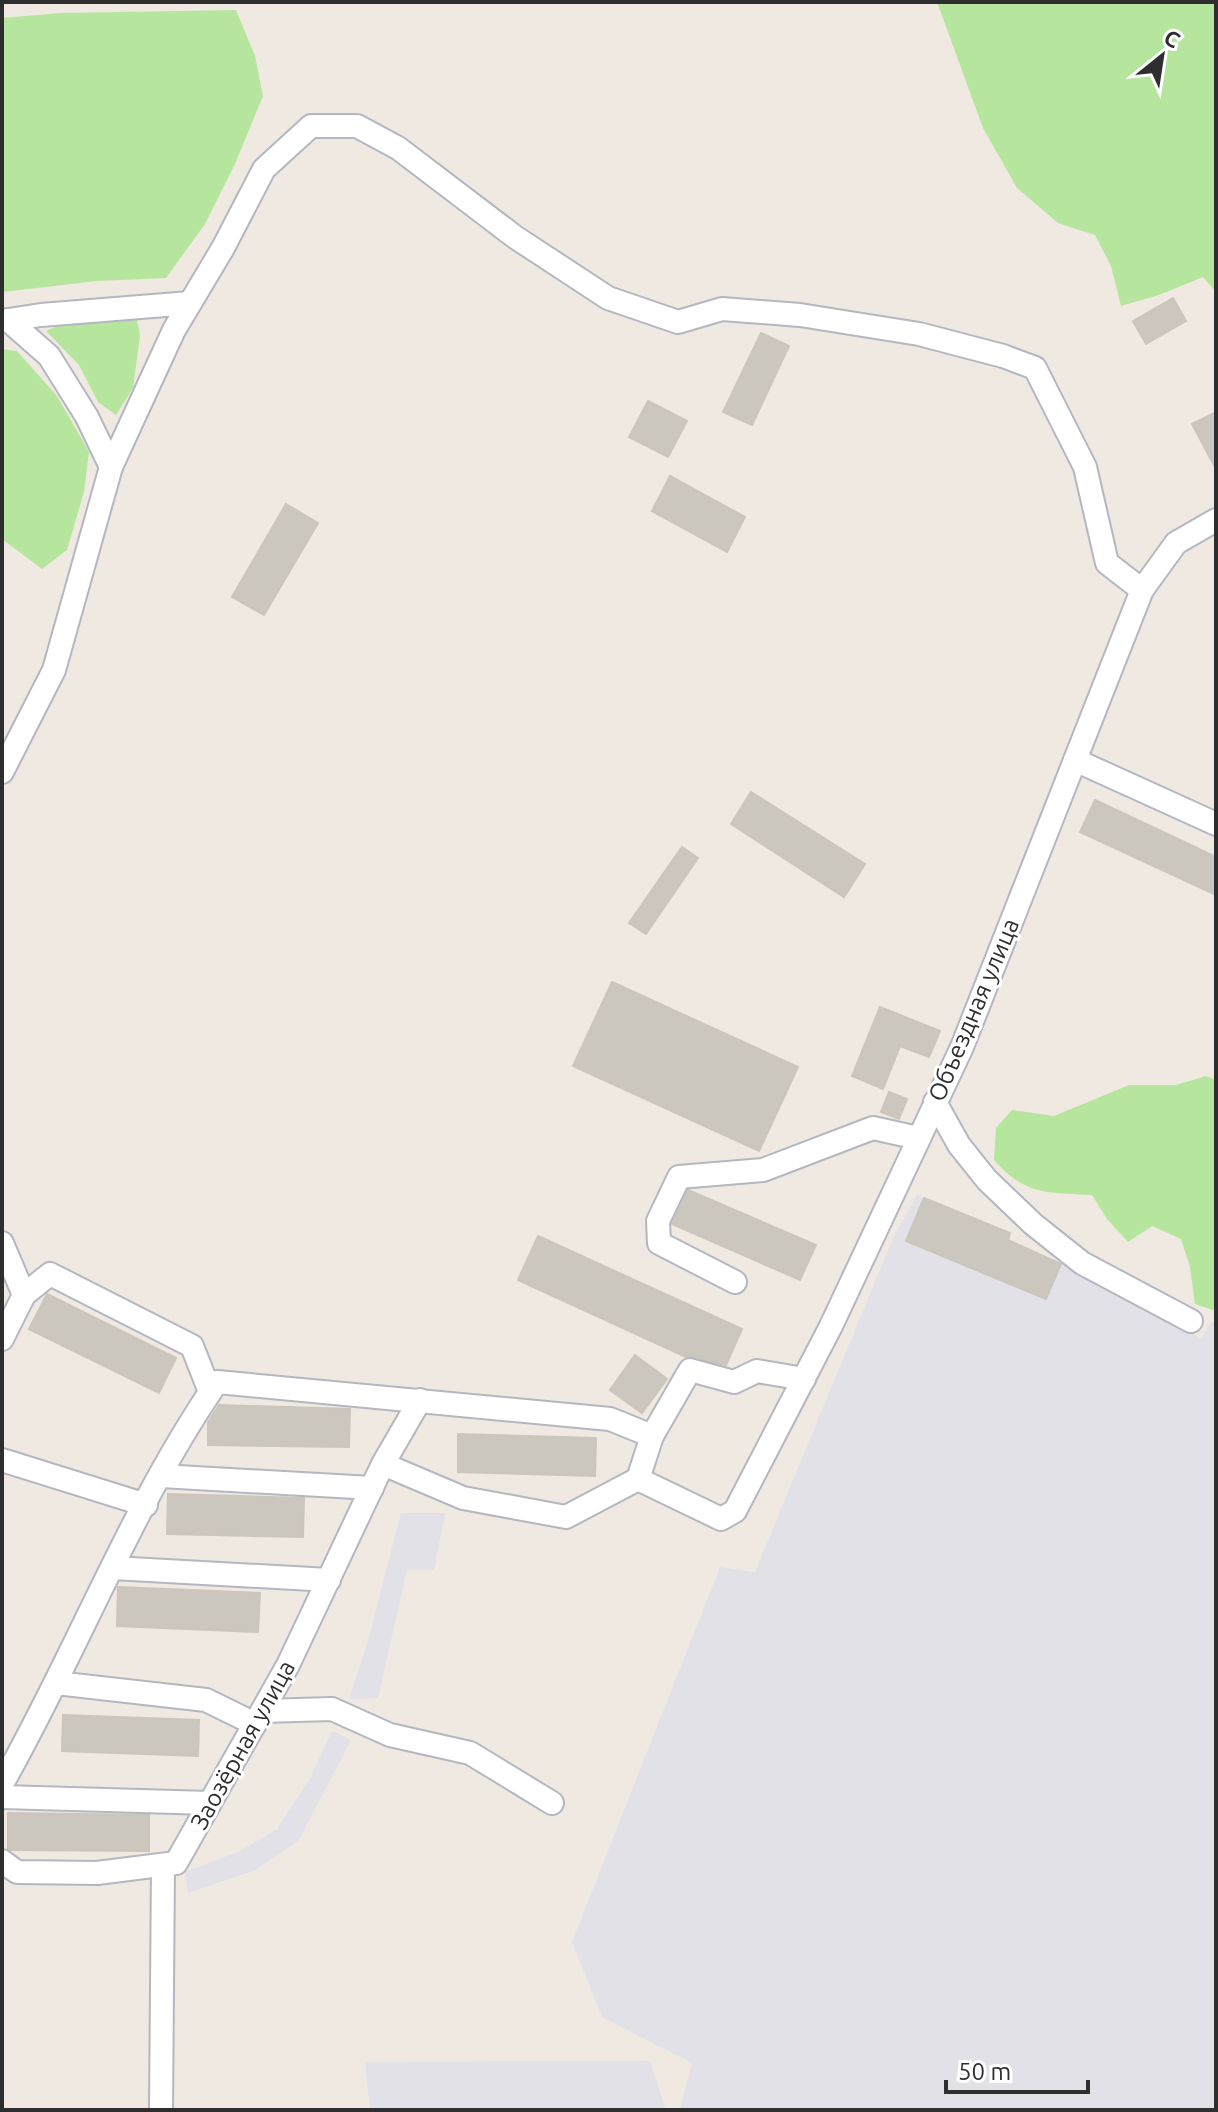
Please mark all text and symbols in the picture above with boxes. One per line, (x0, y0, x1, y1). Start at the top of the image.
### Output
north arrow (1122, 16, 1202, 96)
text: С (1160, 24, 1185, 53)
street label: Объездная улица (923, 914, 1024, 1105)
street label: Заозёрная улица (185, 1656, 300, 1834)
scale bar (946, 2044, 1088, 2094)
text: 50 m (958, 2058, 1011, 2085)

